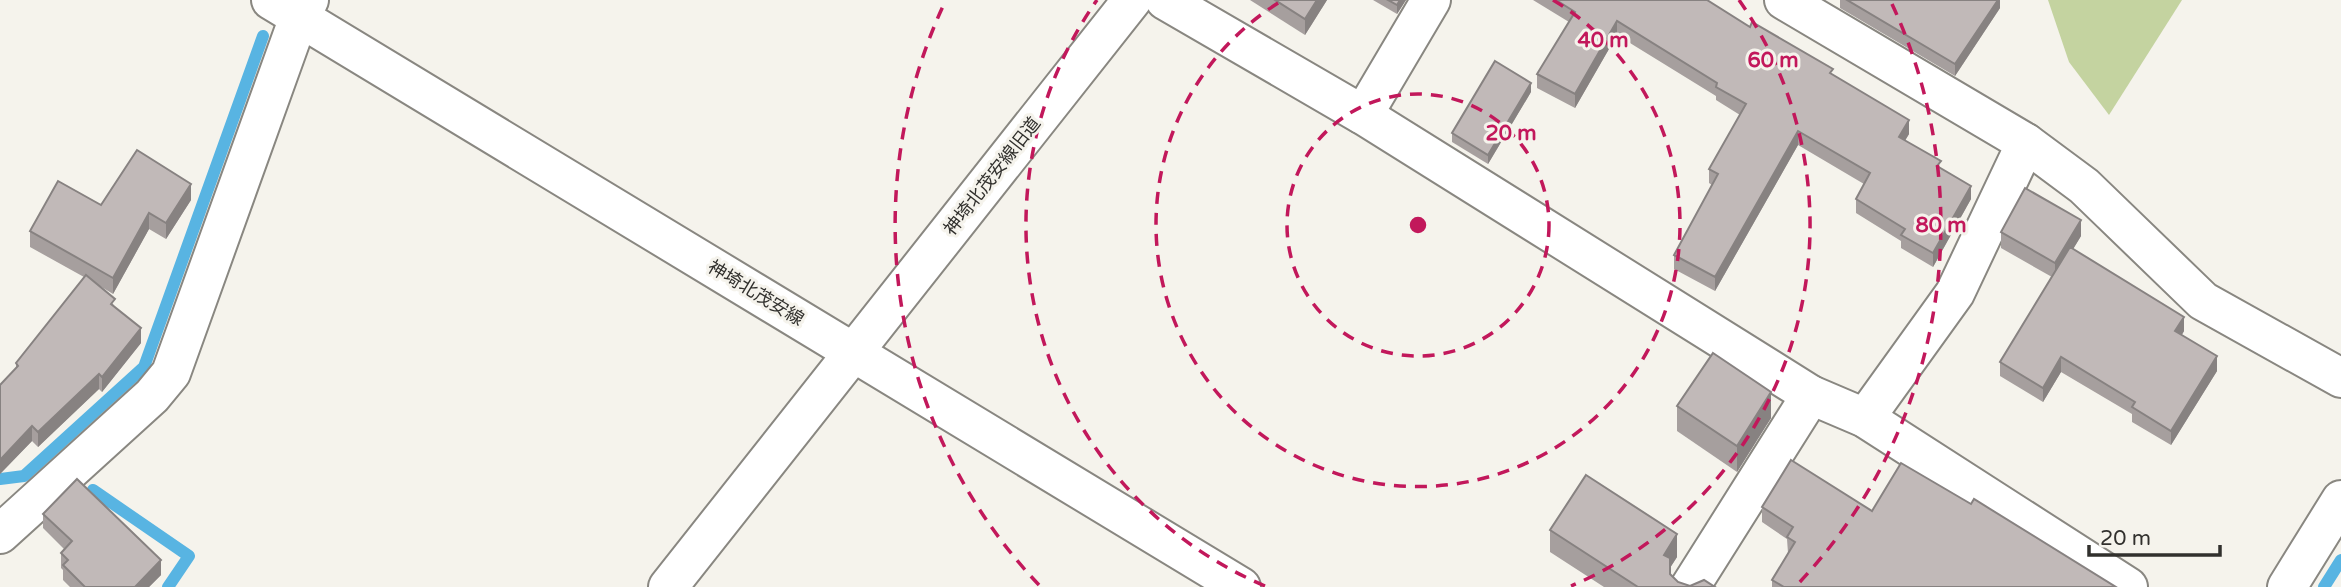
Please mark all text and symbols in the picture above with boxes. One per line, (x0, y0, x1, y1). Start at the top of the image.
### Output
text: 40 m (1577, 28, 1629, 53)
text: 60 m (1747, 48, 1799, 73)
street label: 神埼北茂安線旧道 (939, 112, 1045, 240)
text: 20 m (1485, 121, 1537, 146)
centre of rings (1406, 213, 1430, 237)
text: 80 m (1915, 213, 1967, 238)
street label: 神埼北茂安線 (704, 256, 808, 330)
scale bar (2089, 514, 2220, 558)
text: 20 m (2100, 526, 2151, 551)

